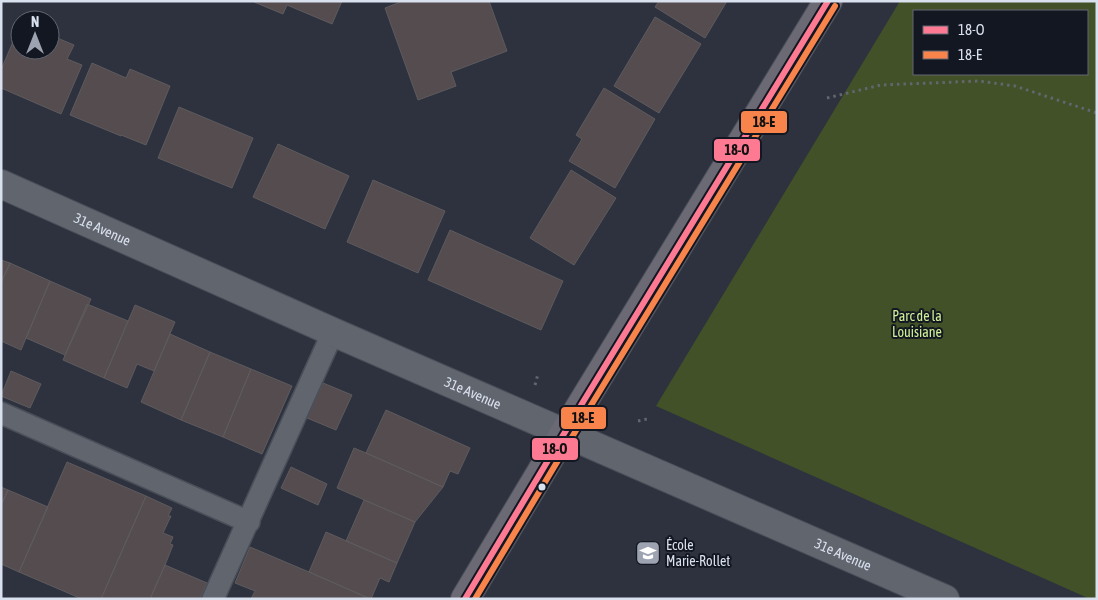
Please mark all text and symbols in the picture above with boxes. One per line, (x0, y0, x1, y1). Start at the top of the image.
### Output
north arrow (10, 10, 60, 60)
legend (913, 10, 1088, 75)
text: N (31, 14, 39, 30)
text: 18-O (958, 21, 985, 38)
text: 18-E (958, 46, 983, 63)
line badge: 18-E (740, 110, 788, 134)
text: 18-E (753, 114, 775, 130)
line badge: 18-O (713, 138, 761, 162)
text: 18-O (725, 142, 749, 158)
street label: 31e Avenue (72, 210, 133, 249)
park label: Parc de la Louisiane (892, 308, 942, 340)
street label: 31e Avenue (442, 374, 504, 412)
line badge: 18-E (560, 406, 607, 430)
text: 18-E (572, 410, 594, 426)
line badge: 18-O (531, 437, 579, 461)
text: 18-O (543, 441, 567, 457)
unlabelled marker (537, 482, 547, 492)
street label: 31e Avenue (812, 535, 874, 574)
place label: École Marie-Rollet (666, 537, 730, 569)
school or university icon: École Marie-Rollet (635, 540, 661, 566)

